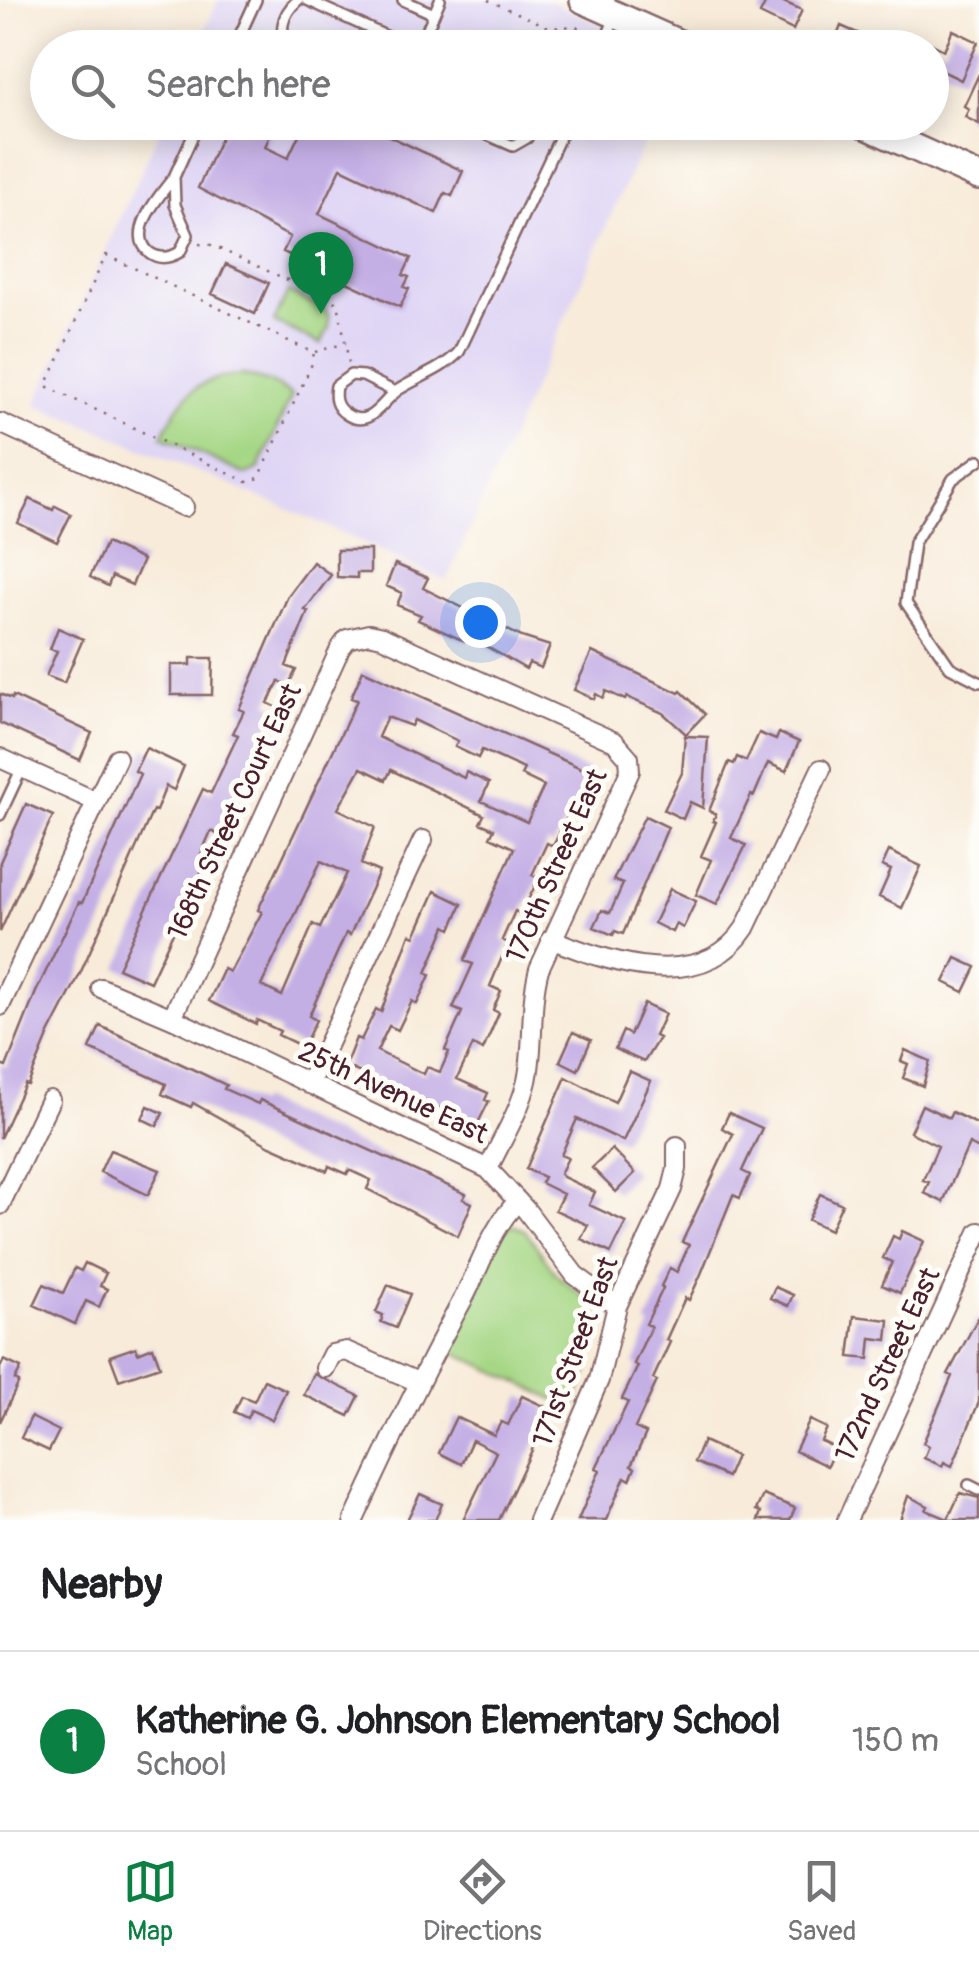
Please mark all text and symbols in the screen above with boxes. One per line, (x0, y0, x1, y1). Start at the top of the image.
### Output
search box (30, 30, 949, 140)
icon: search (65, 58, 120, 113)
text: Search here (145, 61, 331, 109)
pin: 1 (288, 232, 354, 314)
your location (455, 597, 506, 648)
street label: 168th Street Court East (160, 678, 310, 946)
street label: 170th Street East (499, 763, 616, 968)
street label: 25th Avenue East (293, 1034, 494, 1152)
street label: 171st Street East (525, 1251, 627, 1452)
street label: 172nd Street East (828, 1262, 949, 1468)
text: Nearby (40, 1559, 162, 1611)
text: Katherine G. Johnson Elementary School (135, 1697, 781, 1745)
text: 1 (66, 1721, 79, 1761)
text: 150 m (852, 1721, 939, 1761)
text: School (135, 1745, 227, 1785)
tab: Map (123, 1854, 178, 1949)
tab: Directions (423, 1854, 542, 1949)
tab: Saved (787, 1854, 856, 1949)

